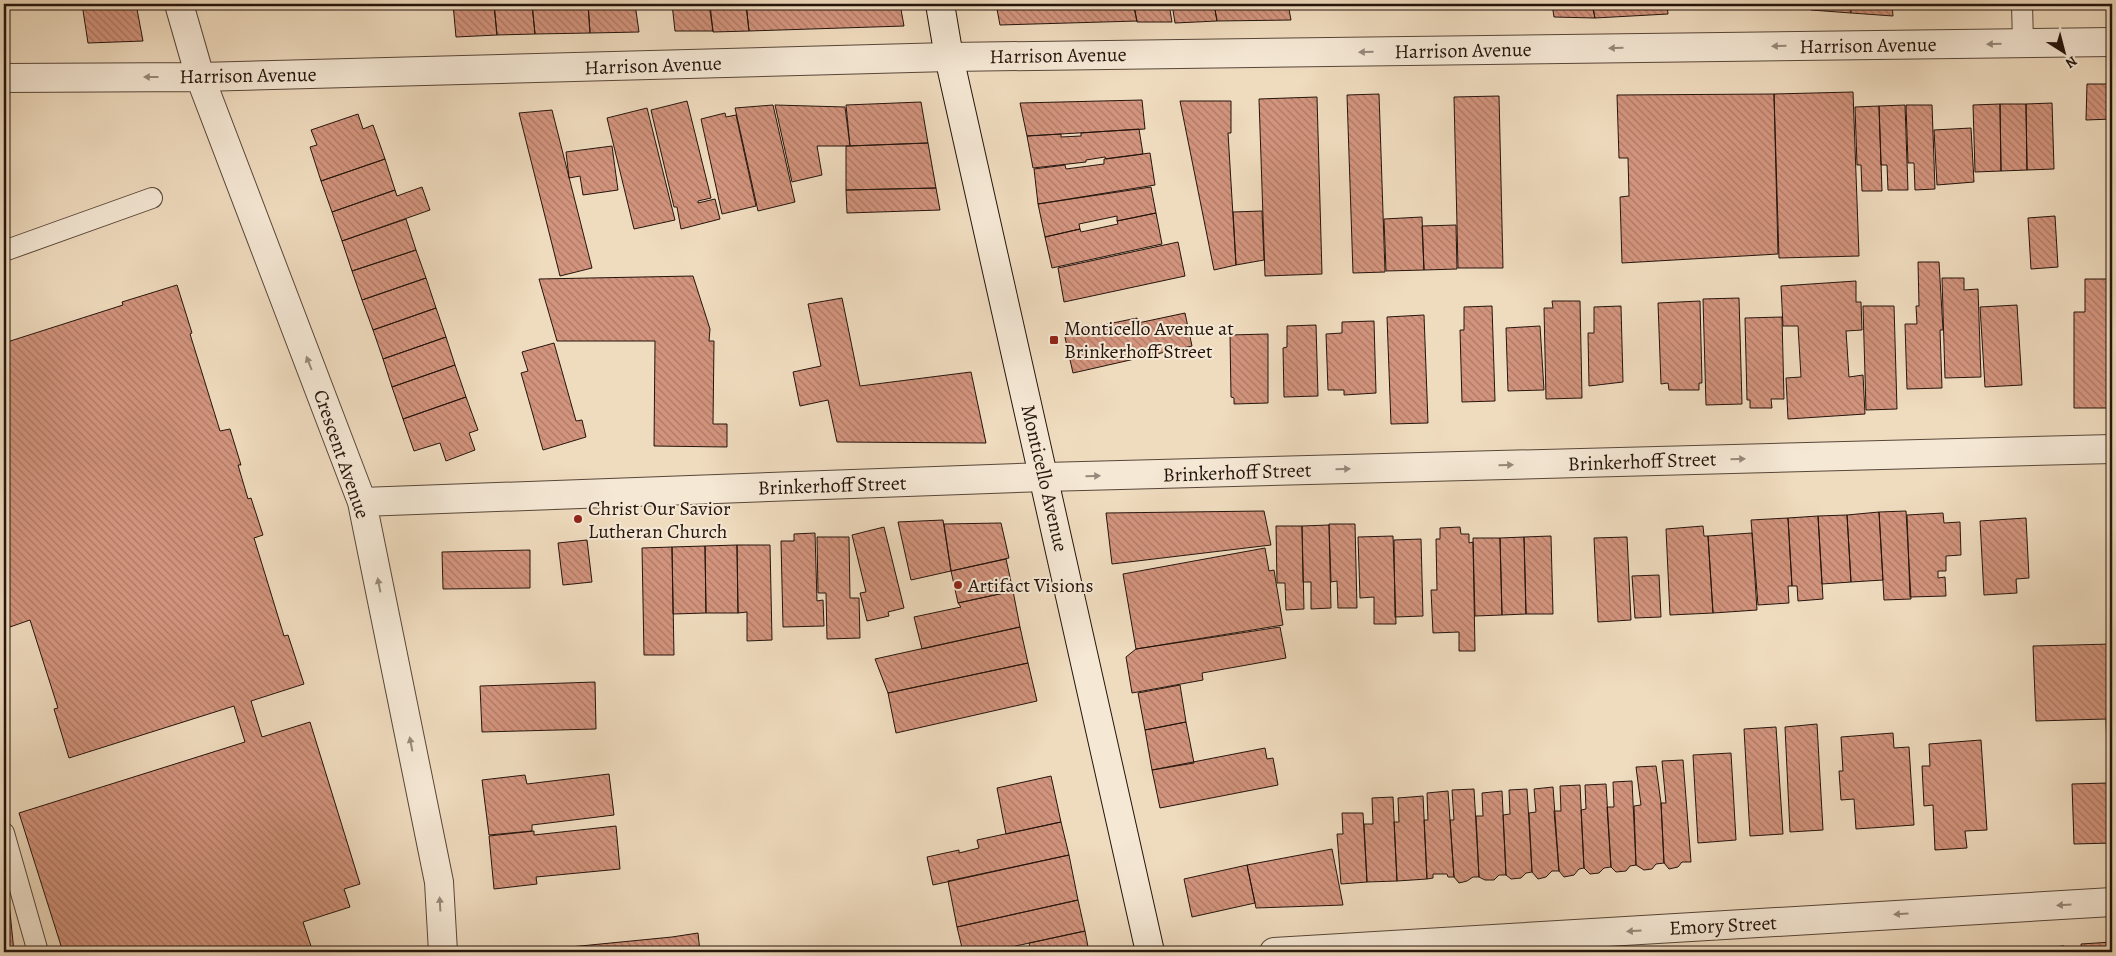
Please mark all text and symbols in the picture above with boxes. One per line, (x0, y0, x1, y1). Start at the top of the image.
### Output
north arrow (2038, 28, 2088, 78)
street label: Harrison Avenue (1799, 31, 1937, 60)
street label: Harrison Avenue (1394, 36, 1532, 65)
one-way arrow (1985, 40, 2001, 48)
street label: Harrison Avenue (989, 41, 1127, 70)
one-way arrow (1770, 42, 1786, 50)
one-way arrow (1608, 44, 1624, 52)
one-way arrow (1358, 48, 1374, 56)
street label: Harrison Avenue (584, 50, 722, 81)
text: N (2062, 51, 2081, 73)
street label: Harrison Avenue (179, 61, 317, 90)
one-way arrow (143, 73, 159, 81)
place label: Monticello Avenue at Brinkerhoff Street (1064, 315, 1234, 365)
marker: Monticello Avenue at Brinkerhoff Street (1048, 334, 1060, 346)
one-way arrow (305, 356, 312, 371)
street label: Crescent Avenue (307, 386, 376, 522)
street label: Monticello Avenue (1014, 402, 1075, 554)
street label: Brinkerhoff Street (1567, 445, 1717, 478)
one-way arrow (1730, 455, 1746, 463)
street label: Brinkerhoff Street (1162, 456, 1312, 489)
one-way arrow (1498, 461, 1514, 469)
one-way arrow (1335, 465, 1351, 473)
street label: Brinkerhoff Street (757, 469, 907, 502)
one-way arrow (1086, 472, 1102, 480)
place label: Christ Our Savior Lutheran Church (588, 495, 731, 545)
marker: Christ Our Savior Lutheran Church (572, 513, 584, 525)
place label: Artifact Visions (967, 572, 1094, 599)
one-way arrow (374, 576, 382, 592)
marker: Artifact Visions (952, 579, 964, 591)
one-way arrow (407, 736, 415, 751)
one-way arrow (435, 895, 443, 911)
one-way arrow (2055, 901, 2071, 909)
street label: Emory Street (1668, 909, 1778, 942)
one-way arrow (1893, 911, 1909, 919)
one-way arrow (1626, 927, 1642, 935)

